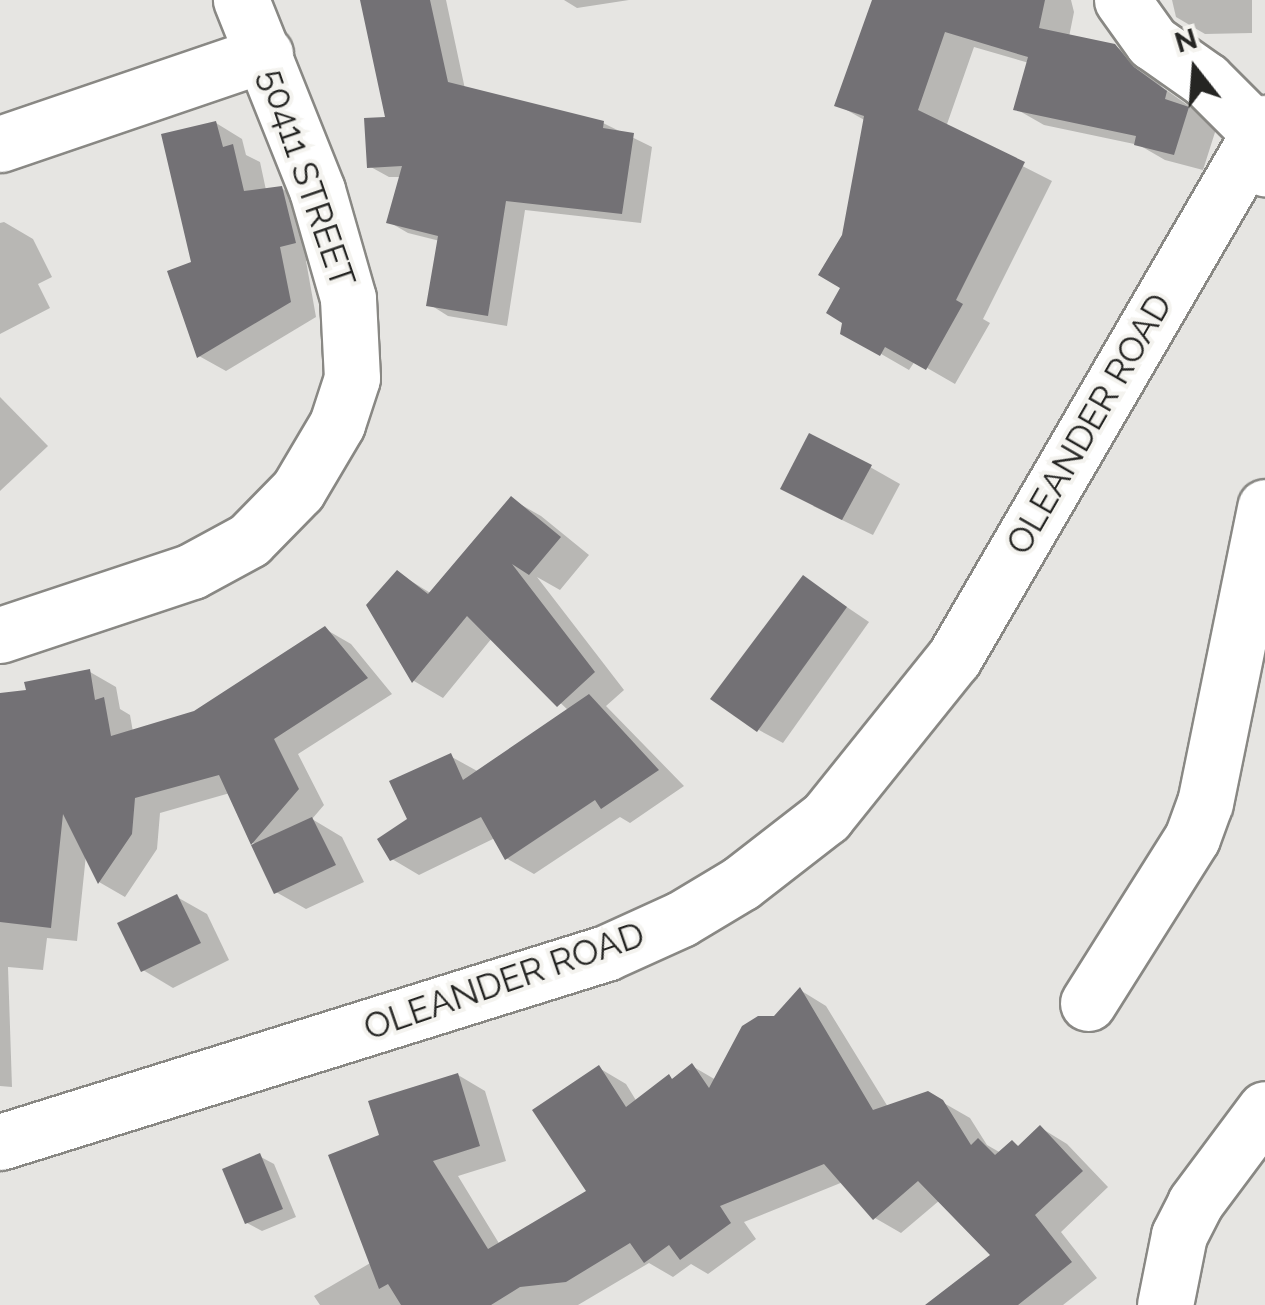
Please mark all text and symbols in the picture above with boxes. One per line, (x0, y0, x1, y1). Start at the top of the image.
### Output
north arrow (1145, 20, 1245, 120)
text: N (1171, 22, 1201, 60)
street label: 50411 STREET (250, 63, 364, 293)
street label: OLEANDER ROAD (997, 286, 1181, 562)
street label: OLEANDER ROAD (358, 913, 650, 1049)

